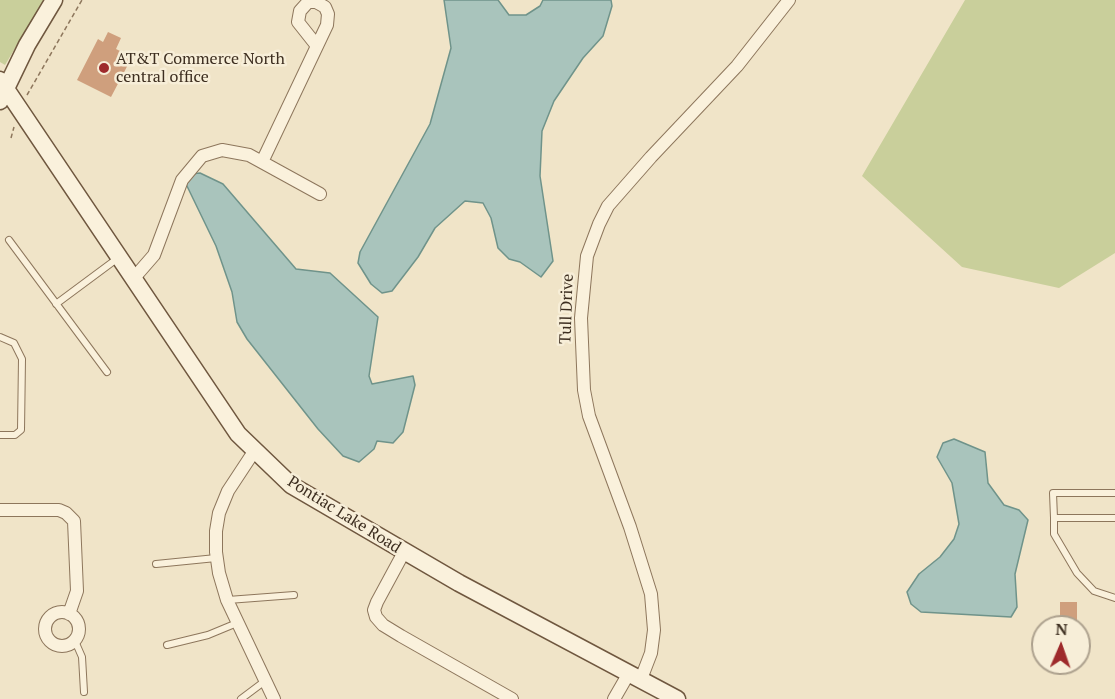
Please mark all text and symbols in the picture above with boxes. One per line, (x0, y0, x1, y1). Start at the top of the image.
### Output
place label: AT&T Commerce North central office (116, 49, 285, 87)
marker: AT&T Commerce North central office (97, 61, 111, 75)
street label: Tull Drive (556, 274, 578, 344)
street label: Pontiac Lake Road (284, 472, 404, 558)
north arrow (1031, 615, 1091, 675)
text: N (1055, 618, 1068, 640)

